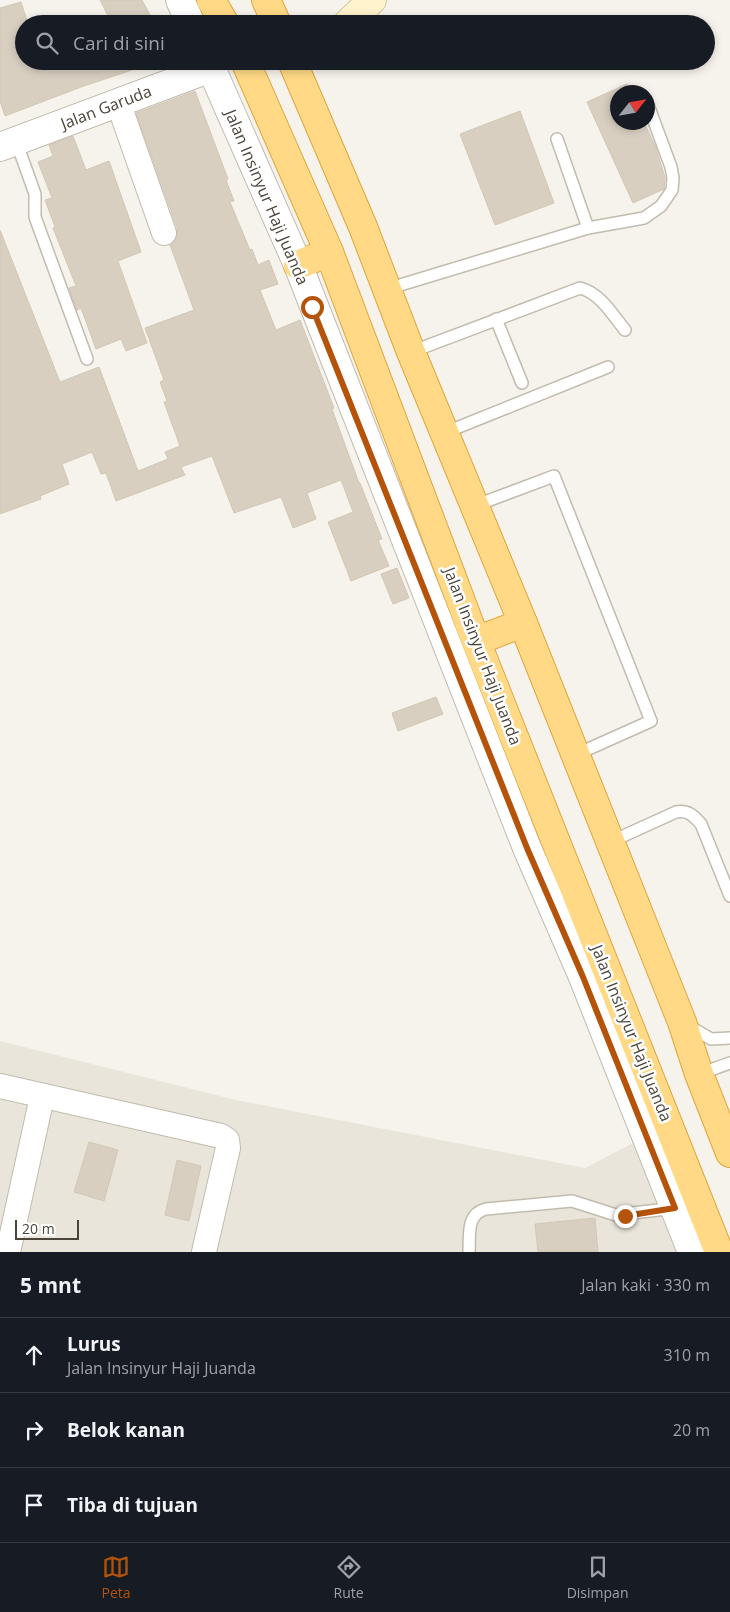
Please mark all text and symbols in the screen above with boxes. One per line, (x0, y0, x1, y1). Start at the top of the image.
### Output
search box (15, 15, 715, 70)
icon: search (33, 29, 61, 57)
text: Cari di sini (73, 30, 165, 56)
street label: Jalan Garuda (56, 80, 155, 135)
north arrow (610, 85, 655, 130)
street label: Jalan Insinyur Haji Juanda (219, 104, 314, 288)
route start (301, 296, 324, 319)
street label: Jalan Insinyur Haji Juanda (438, 562, 527, 748)
street label: Jalan Insinyur Haji Juanda (586, 940, 678, 1125)
route end (614, 1205, 637, 1228)
scale bar (15, 1217, 79, 1240)
text: 20 m (22, 1219, 55, 1238)
text: 5 mnt (20, 1271, 81, 1299)
text: Jalan kaki · 330 m (581, 1274, 710, 1296)
text: Lurus (67, 1331, 121, 1357)
icon: ahead (20, 1341, 48, 1369)
text: 310 m (664, 1344, 710, 1366)
text: Jalan Insinyur Haji Juanda (67, 1357, 256, 1379)
icon: right (20, 1416, 48, 1444)
text: Belok kanan (67, 1417, 185, 1443)
text: 20 m (673, 1419, 710, 1441)
icon: arrive (20, 1491, 48, 1519)
text: Tiba di tujuan (67, 1492, 198, 1518)
tab: Peta (102, 1553, 131, 1602)
tab: Rute (334, 1553, 364, 1602)
tab: Disimpan (567, 1553, 628, 1602)

